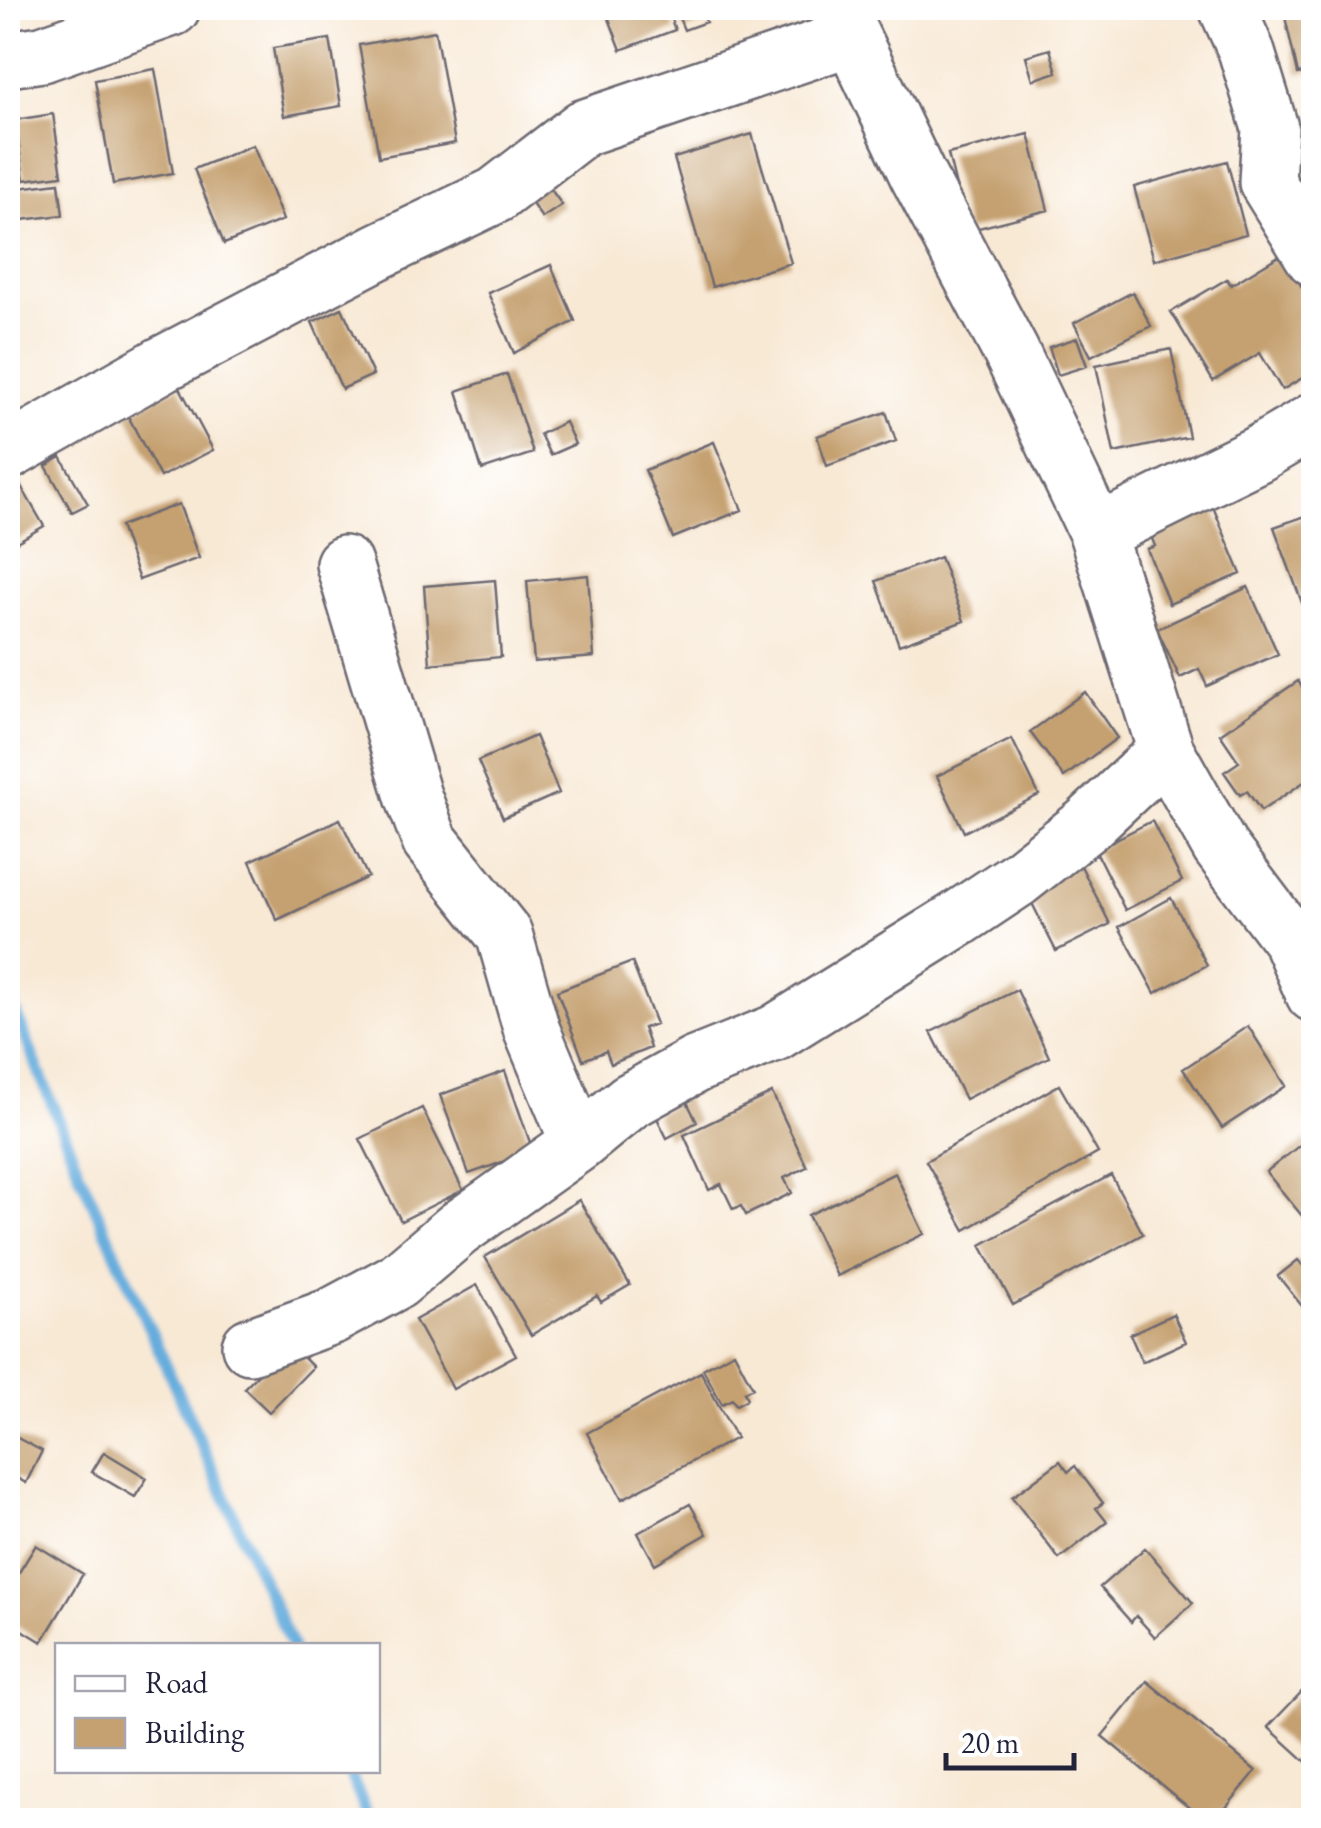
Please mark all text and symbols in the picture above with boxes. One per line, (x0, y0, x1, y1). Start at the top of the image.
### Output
legend (55, 1643, 380, 1773)
text: Road (145, 1663, 209, 1702)
scale bar (946, 1708, 1074, 1770)
text: Building (145, 1713, 245, 1752)
text: 20 m (961, 1723, 1019, 1762)

